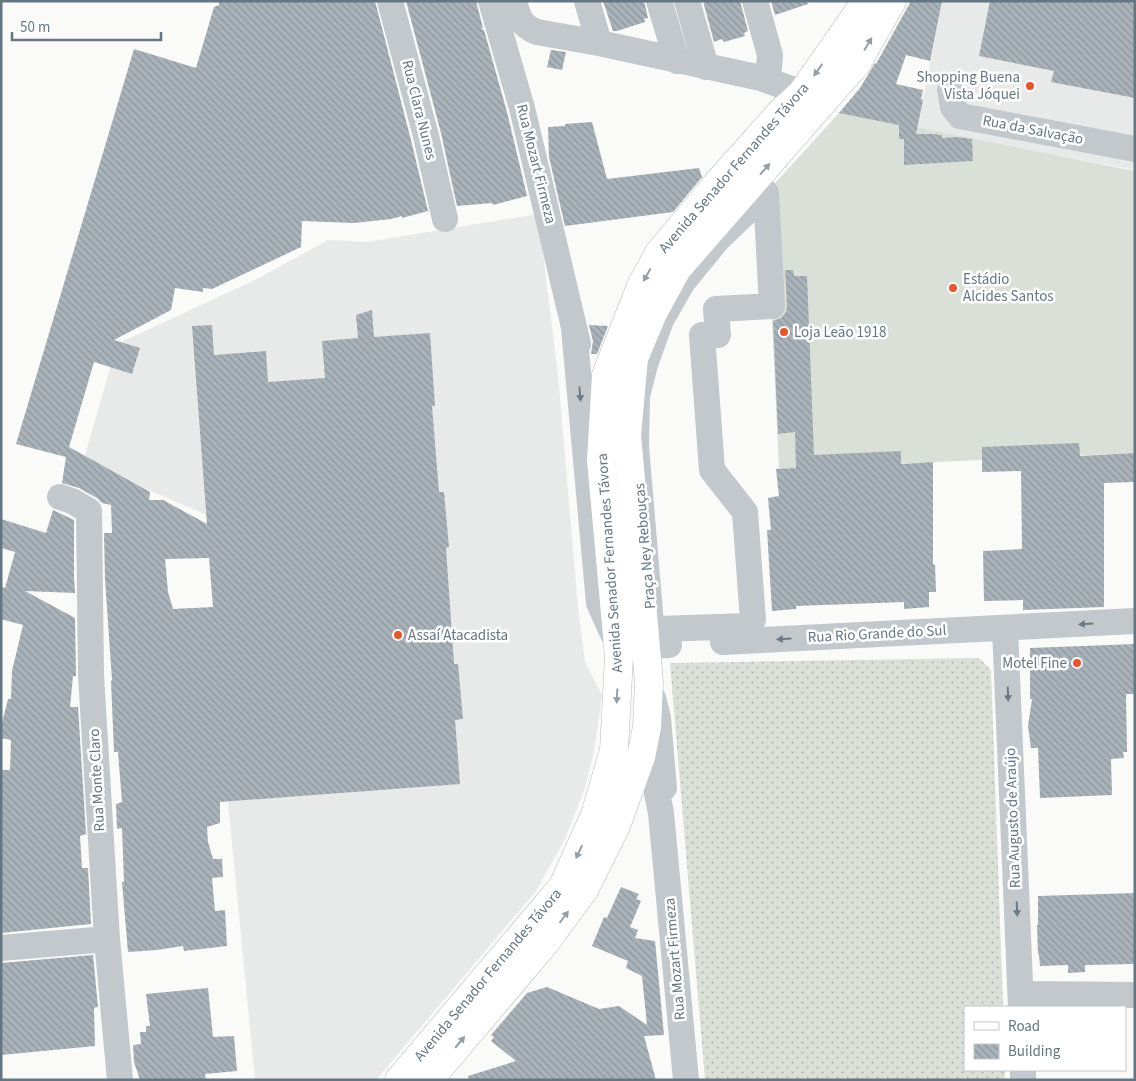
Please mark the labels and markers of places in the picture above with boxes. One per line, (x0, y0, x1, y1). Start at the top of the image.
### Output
place label: Shopping Buena Vista Jóquei (916, 67, 1020, 105)
marker: Shopping Buena Vista Jóquei (1024, 80, 1036, 92)
place label: Estádio Alcides Santos (963, 269, 1054, 307)
marker: Estádio Alcides Santos (947, 282, 959, 294)
place label: Loja Leão 1918 (794, 322, 886, 343)
marker: Loja Leão 1918 (778, 326, 790, 338)
place label: Assaí Atacadista (408, 625, 508, 646)
marker: Assaí Atacadista (392, 629, 404, 641)
place label: Motel Fine (1002, 653, 1067, 674)
marker: Motel Fine (1071, 657, 1083, 669)

